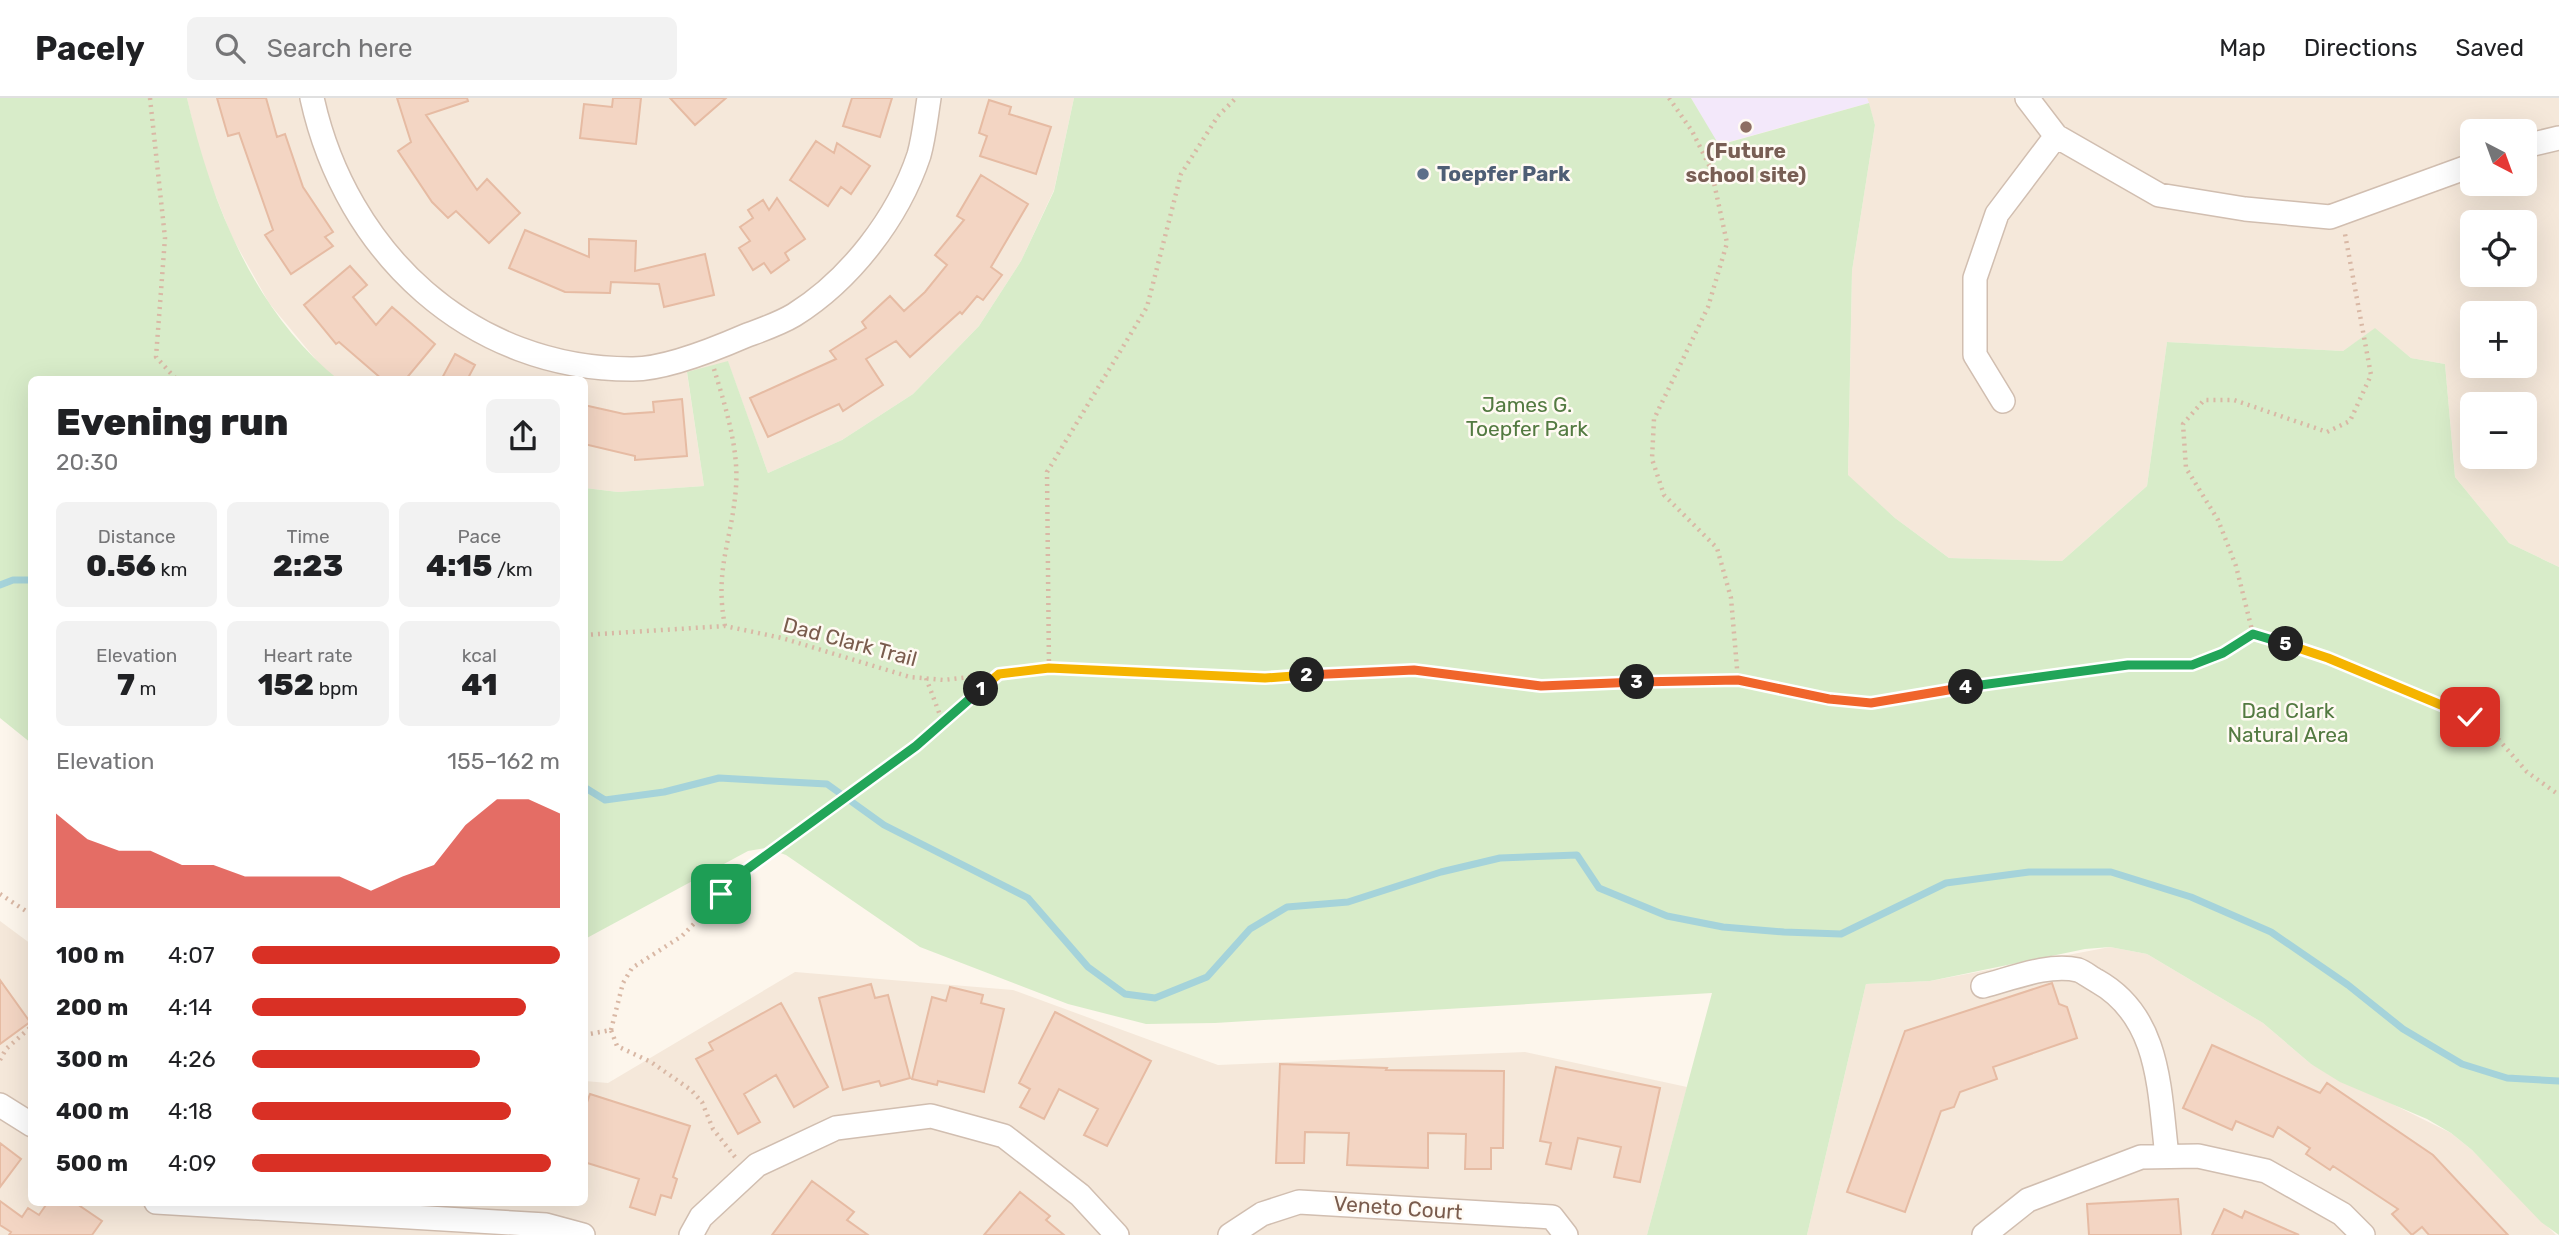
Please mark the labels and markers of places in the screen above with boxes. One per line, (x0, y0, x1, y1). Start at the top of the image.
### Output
marker: (Future school site) (1738, 119, 1754, 135)
place label: (Future school site) (1686, 138, 1806, 187)
place label: Toepfer Park (1437, 161, 1571, 186)
marker: Toepfer Park (1415, 166, 1431, 182)
pin: 5 (2268, 626, 2304, 662)
pin: 2 (1290, 658, 1324, 692)
pin: 3 (1620, 664, 1654, 700)
pin: 4 (1948, 670, 1983, 704)
pin: 1 (964, 672, 998, 706)
pin (2440, 687, 2500, 747)
pin (691, 864, 751, 924)

